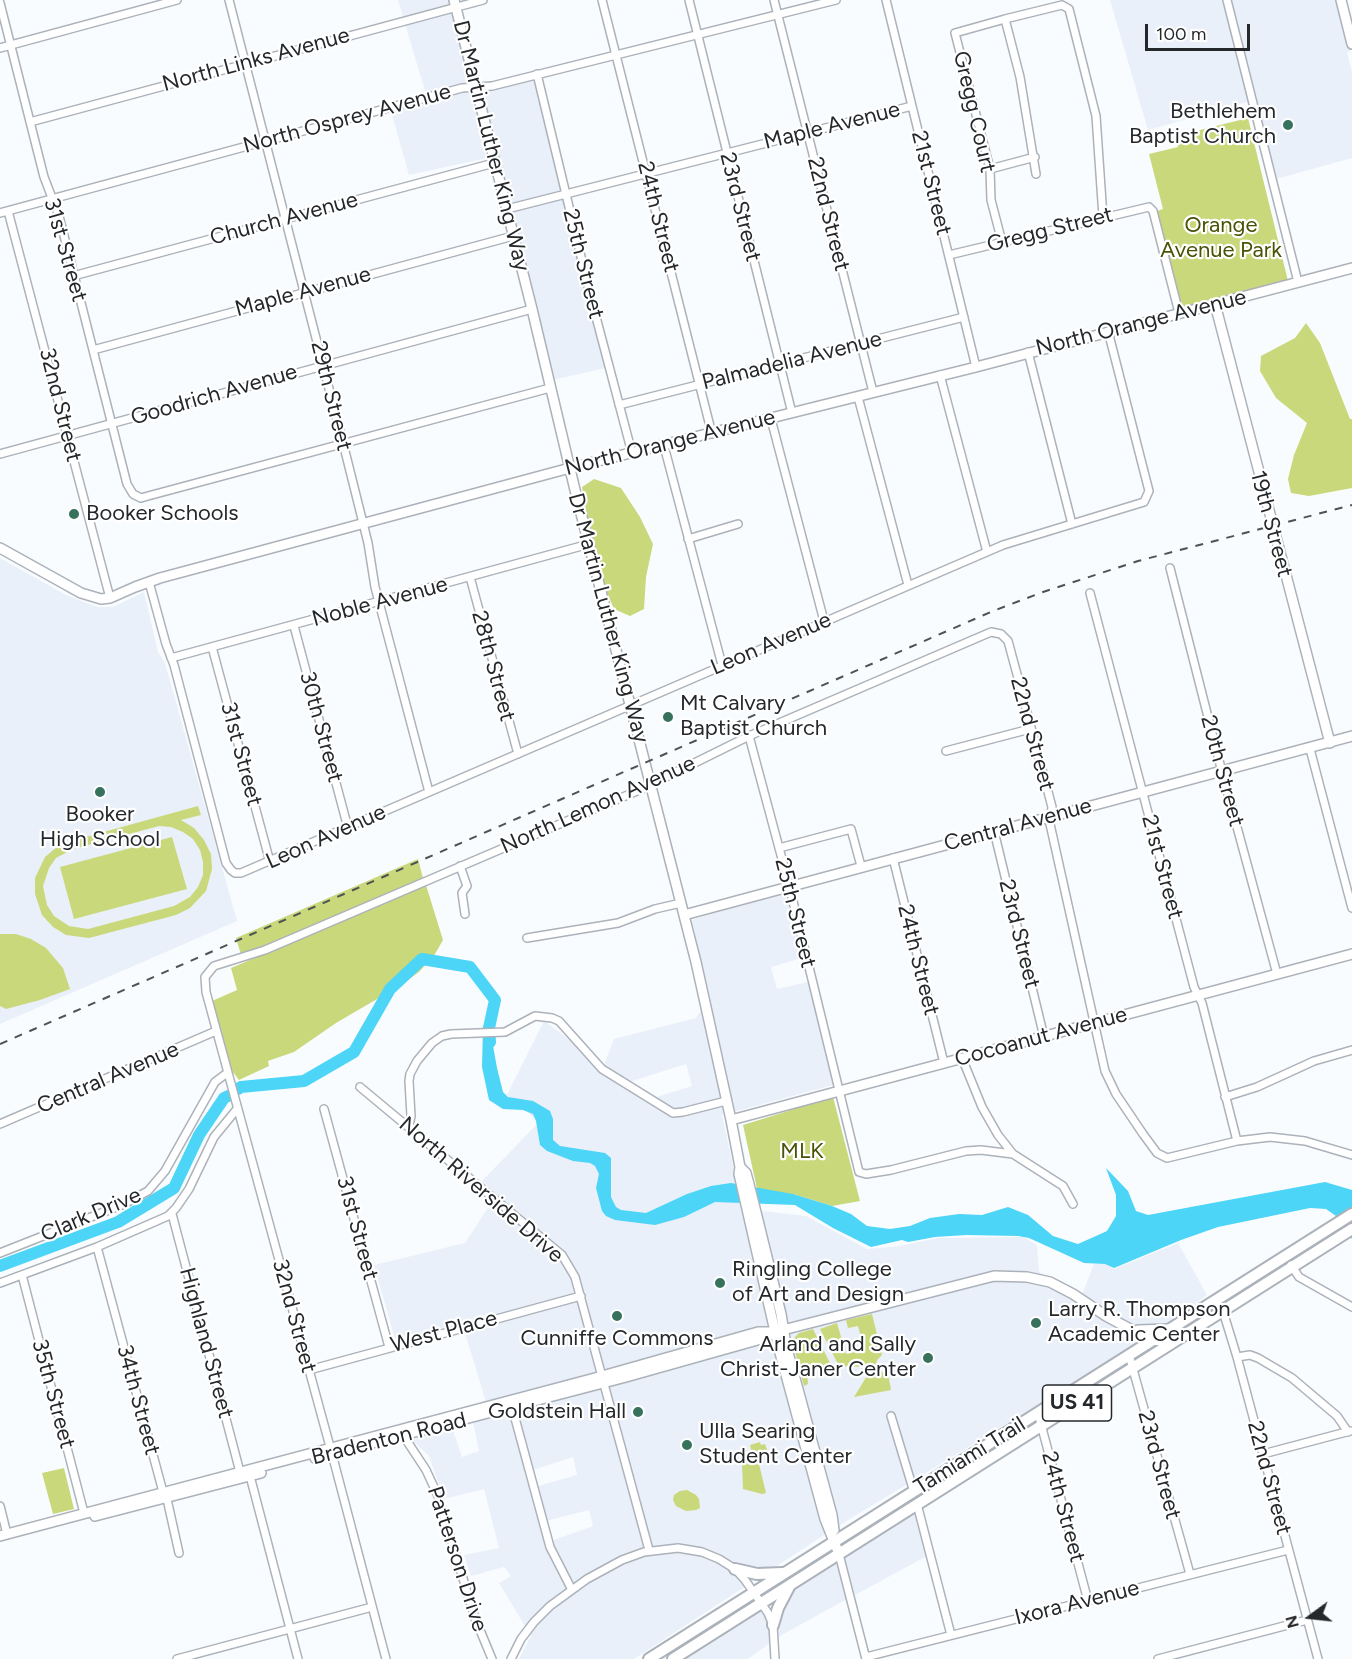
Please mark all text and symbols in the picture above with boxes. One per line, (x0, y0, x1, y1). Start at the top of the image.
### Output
scale bar (1148, 12, 1253, 50)
street label: Dr Martin Luther King Way (447, 18, 535, 274)
street label: North Links Avenue (159, 22, 353, 98)
text: 100 m (1156, 23, 1206, 45)
street label: Gregg Court (947, 49, 1001, 175)
street label: North Osprey Avenue (240, 79, 454, 159)
street label: Maple Avenue (761, 96, 903, 156)
place label: Bethlehem Baptist Church (1129, 99, 1276, 150)
marker: Bethlehem Baptist Church (1281, 118, 1295, 132)
street label: 21st Street (905, 128, 957, 238)
street label: 23rd Street (714, 150, 766, 264)
street label: 22nd Street (801, 154, 855, 274)
street label: 24th Street (631, 159, 685, 275)
street label: Church Avenue (207, 187, 361, 251)
street label: 31st Street (38, 195, 92, 305)
street label: Gregg Street (984, 202, 1116, 258)
street label: 25th Street (557, 206, 609, 322)
park label: Orange Avenue Park (1160, 213, 1282, 264)
street label: Maple Avenue (232, 261, 374, 323)
street label: North Orange Avenue (1033, 284, 1249, 362)
street label: Palmadelia Avenue (699, 326, 885, 396)
street label: 29th Street (305, 338, 357, 454)
street label: 32nd Street (33, 345, 87, 465)
street label: Goodrich Avenue (128, 359, 300, 431)
street label: North Orange Avenue (562, 404, 778, 482)
street label: 19th Street (1244, 468, 1298, 580)
street label: Dr Martin Luther King Way (562, 490, 654, 746)
place label: Booker Schools (86, 501, 239, 527)
marker: Booker Schools (67, 507, 81, 521)
street label: Noble Avenue (309, 571, 451, 633)
street label: Leon Avenue (707, 607, 835, 681)
street label: 28th Street (466, 608, 520, 724)
street label: 30th Street (294, 669, 348, 785)
street label: 22nd Street (1004, 674, 1060, 794)
place label: Mt Calvary Baptist Church (680, 691, 827, 742)
street label: 31st Street (214, 699, 268, 809)
marker: Mt Calvary Baptist Church (661, 710, 675, 724)
street label: 20th Street (1194, 713, 1250, 829)
street label: North Lemon Avenue (497, 750, 699, 860)
marker: Booker High School (93, 785, 107, 799)
street label: Central Avenue (941, 793, 1095, 857)
street label: Leon Avenue (262, 799, 390, 875)
place label: Booker High School (40, 802, 160, 854)
street label: 21st Street (1135, 812, 1189, 922)
street label: 25th Street (769, 855, 821, 971)
street label: 23rd Street (993, 877, 1045, 991)
street label: 24th Street (891, 902, 945, 1018)
street label: Cocoanut Avenue (952, 1001, 1130, 1073)
street label: Central Avenue (33, 1036, 183, 1120)
street label: North Riverside Drive (393, 1111, 569, 1269)
park label: MLK (780, 1139, 824, 1165)
street label: 31st Street (330, 1173, 384, 1283)
street label: Clark Drive (37, 1182, 145, 1248)
street label: 32nd Street (266, 1256, 322, 1376)
place label: Ringling College of Art and Design (732, 1257, 904, 1308)
street label: Highland Street (173, 1265, 239, 1421)
marker: Ringling College of Art and Design (713, 1276, 727, 1290)
place label: Larry R. Thompson Academic Center (1048, 1297, 1231, 1348)
street label: West Place (388, 1305, 500, 1359)
marker: Cunniffe Commons (610, 1309, 624, 1323)
marker: Larry R. Thompson Academic Center (1029, 1316, 1043, 1330)
place label: Cunniffe Commons (521, 1326, 713, 1352)
place label: Arland and Sally Christ-Janer Center (720, 1332, 916, 1384)
street label: 35th Street (26, 1336, 80, 1452)
street label: 34th Street (111, 1342, 165, 1458)
marker: Arland and Sally Christ-Janer Center (921, 1351, 935, 1365)
road number: US 41 (1042, 1385, 1112, 1421)
place label: Goldstein Hall (488, 1399, 626, 1425)
marker: Goldstein Hall (631, 1405, 645, 1419)
street label: Bradenton Road (309, 1407, 469, 1471)
street label: 23rd Street (1132, 1408, 1186, 1522)
street label: Tamiami Trail (910, 1411, 1030, 1501)
street label: 22nd Street (1241, 1418, 1297, 1538)
place label: Ulla Searing Student Center (699, 1419, 852, 1470)
marker: Ulla Searing Student Center (680, 1438, 694, 1452)
street label: 24th Street (1036, 1449, 1090, 1565)
street label: Patterson Drive (421, 1483, 493, 1635)
street label: Ixora Avenue (1012, 1575, 1142, 1631)
north arrow (1280, 1587, 1340, 1647)
text: N (1281, 1613, 1303, 1630)

